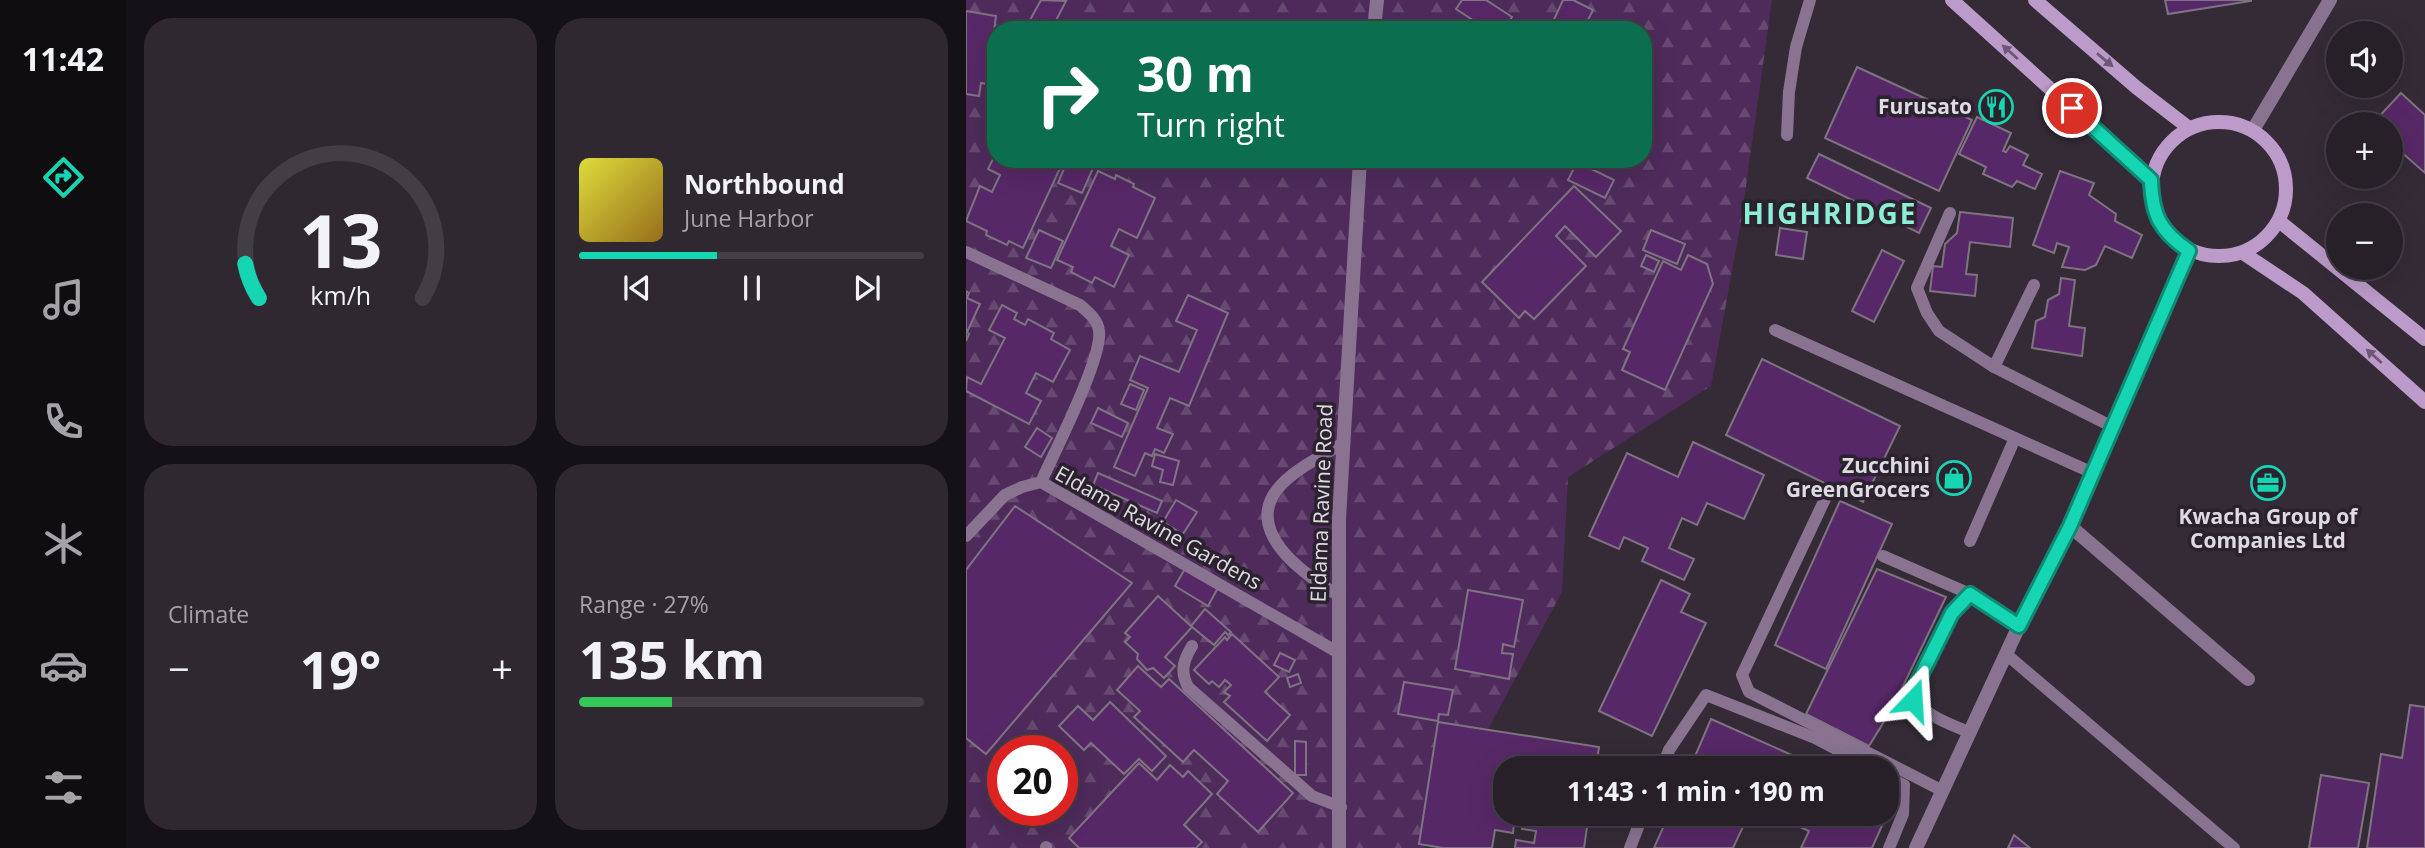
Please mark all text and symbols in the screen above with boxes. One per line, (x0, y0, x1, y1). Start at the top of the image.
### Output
map controls (2326, 21, 2403, 280)
button: sound (2326, 21, 2403, 98)
text: 11:42 (22, 37, 104, 80)
text: 30 m (1137, 40, 1254, 106)
one-way arrow (2002, 45, 2019, 61)
icon: right (1022, 49, 1113, 140)
one-way arrow (2097, 52, 2114, 67)
pin (2042, 78, 2102, 138)
restaurant icon: Furusato (1977, 88, 2015, 126)
icon: arrive (2053, 89, 2091, 127)
place label: Furusato (1878, 92, 1972, 120)
text: Turn right (1137, 103, 1285, 146)
button: + (2326, 112, 2403, 189)
icon: directions (39, 153, 88, 202)
text: Northbound (684, 166, 845, 202)
text: 13 (299, 191, 382, 290)
district label: HIGHRIDGE (1743, 194, 1917, 232)
text: June Harbor (684, 202, 814, 234)
button: − (2326, 203, 2403, 280)
icon: previous (618, 269, 656, 307)
icon: pause (733, 269, 771, 307)
icon: next (848, 269, 886, 307)
icon: music (39, 275, 88, 324)
text: km/h (310, 278, 371, 312)
one-way arrow (2366, 349, 2383, 365)
icon: phone (39, 397, 88, 446)
street label: Eldama Ravine Road (1304, 403, 1338, 603)
place label: Zucchini GreenGrocers (1786, 451, 1930, 503)
street label: Eldama Ravine Gardens (1050, 459, 1267, 596)
shop icon: Zucchini GreenGrocers (1935, 459, 1973, 497)
office icon: Kwacha Group of Companies Ltd (2249, 464, 2287, 502)
place label: Kwacha Group of Companies Ltd (2179, 502, 2359, 554)
icon: climate (39, 519, 88, 568)
text: Range · 27% (579, 588, 709, 620)
text: Climate (168, 598, 249, 630)
text: 135 km (579, 623, 765, 694)
text: 19° (300, 633, 381, 704)
icon: car (39, 641, 88, 690)
text: − (168, 642, 190, 694)
text: + (491, 642, 513, 694)
position arrow (1876, 663, 1950, 737)
speed limit sign: 20 (987, 735, 1078, 826)
icon: filters (39, 763, 88, 812)
text: 11:43 · 1 min · 190 m (1567, 773, 1825, 809)

